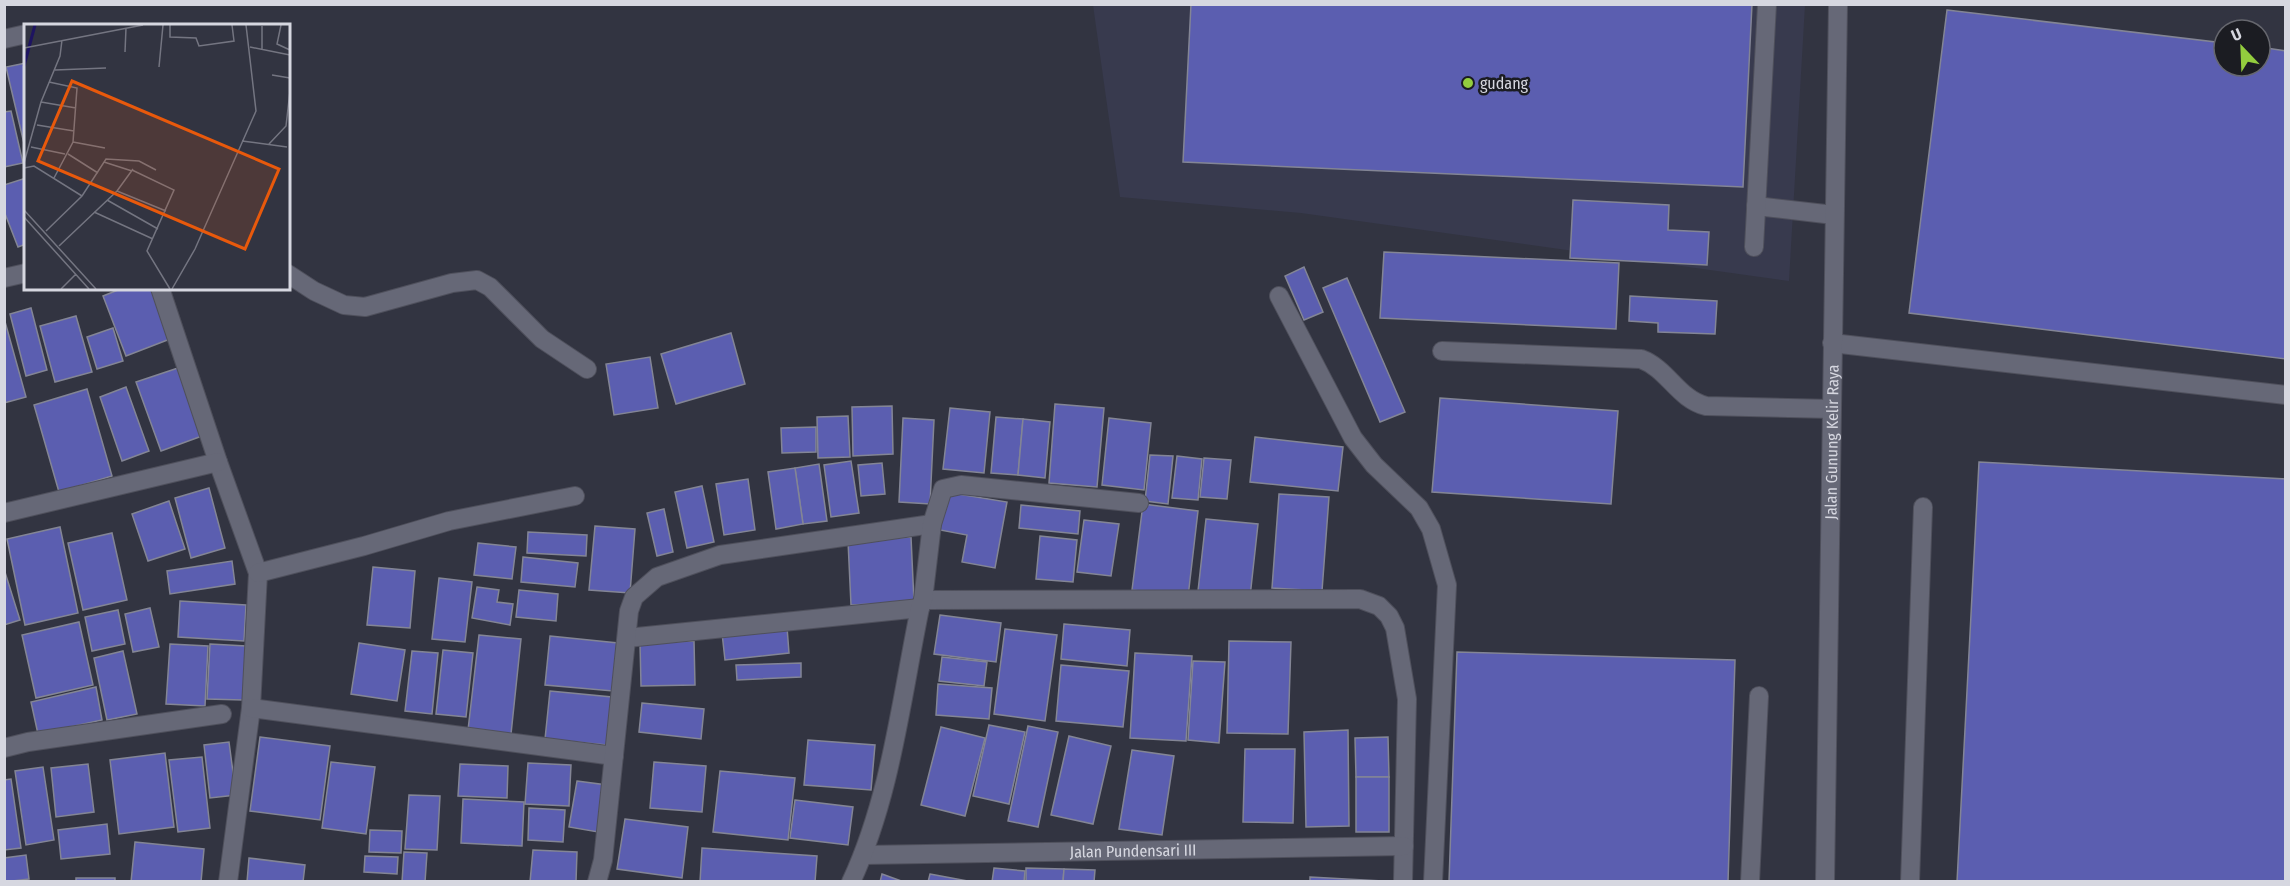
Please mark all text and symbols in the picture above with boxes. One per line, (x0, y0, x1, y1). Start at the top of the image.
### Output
north arrow (2212, 18, 2272, 78)
inset map (24, 24, 290, 290)
text: U (2228, 24, 2244, 45)
place label: gudang (1480, 74, 1529, 93)
marker: gudang (1461, 76, 1475, 90)
street label: Jalan Gunung Kelir Raya (1821, 364, 1842, 520)
street label: Jalan Pundensari III (1070, 840, 1196, 861)

